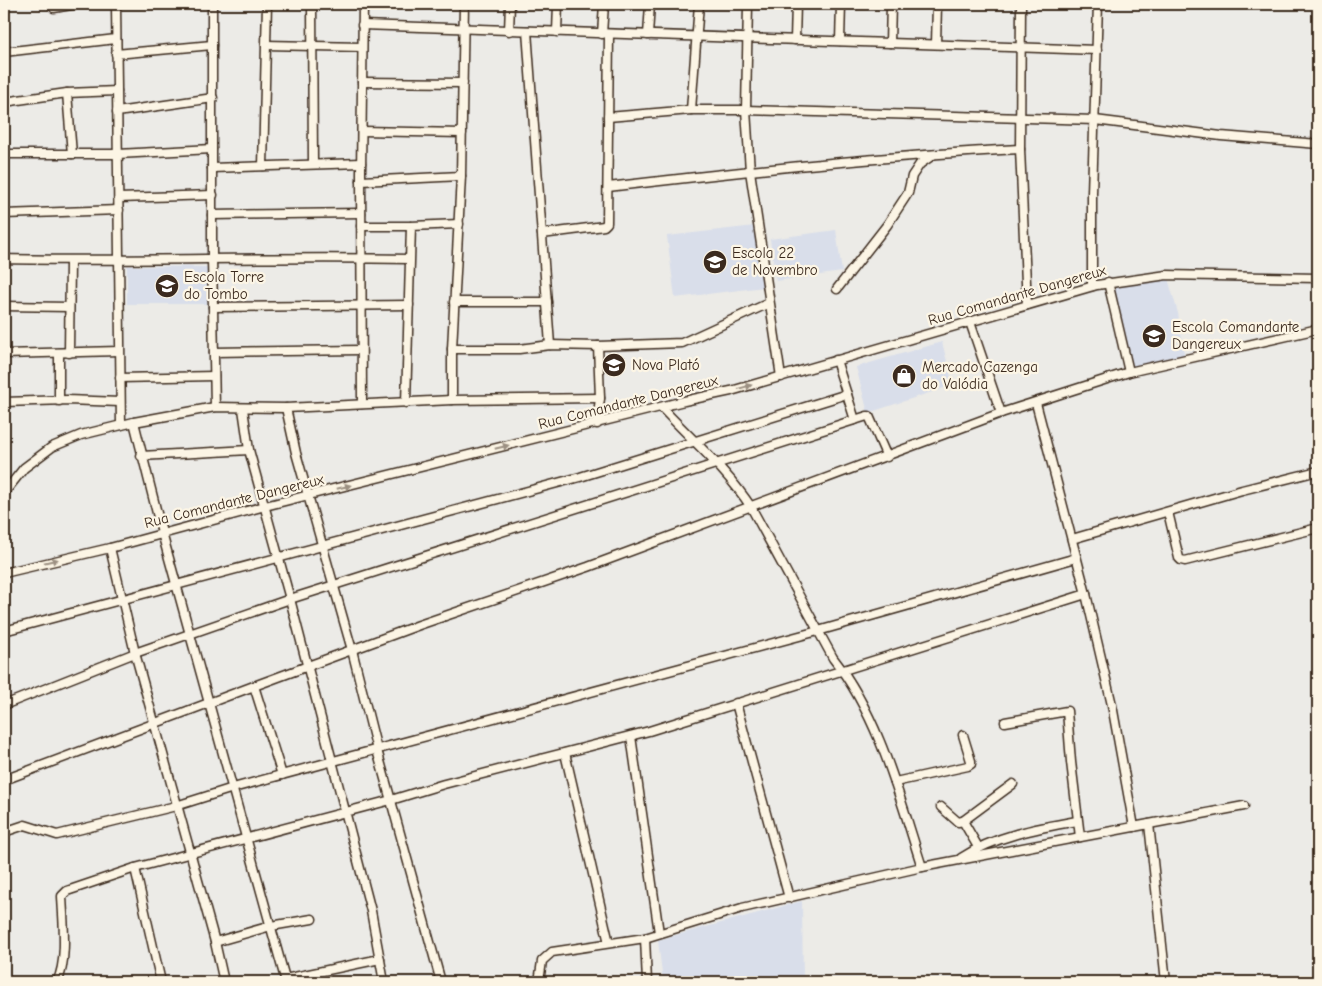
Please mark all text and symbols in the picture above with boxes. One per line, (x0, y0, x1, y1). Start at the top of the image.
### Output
place label: Escola 22 de Novembro (732, 244, 818, 279)
school or university icon: Escola 22 de Novembro (702, 249, 728, 275)
street label: Rua Comandante Dangereux (926, 261, 1109, 329)
place label: Escola Torre do Tombo (184, 268, 264, 303)
school or university icon: Escola Torre do Tombo (154, 273, 180, 299)
place label: Escola Comandante Dangereux (1172, 318, 1300, 353)
school or university icon: Escola Comandante Dangereux (1141, 323, 1167, 349)
school or university icon: Nova Plató (601, 352, 627, 378)
place label: Nova Plató (632, 356, 700, 374)
place label: Mercado Cazenga do Valódia (922, 358, 1038, 393)
shop icon: Mercado Cazenga do Valódia (891, 363, 917, 389)
street label: Rua Comandante Dangereux (536, 371, 720, 433)
one-way arrow (737, 383, 752, 391)
one-way arrow (495, 443, 510, 451)
street label: Rua Comandante Dangereux (142, 470, 326, 532)
one-way arrow (337, 483, 352, 491)
one-way arrow (44, 557, 59, 565)

